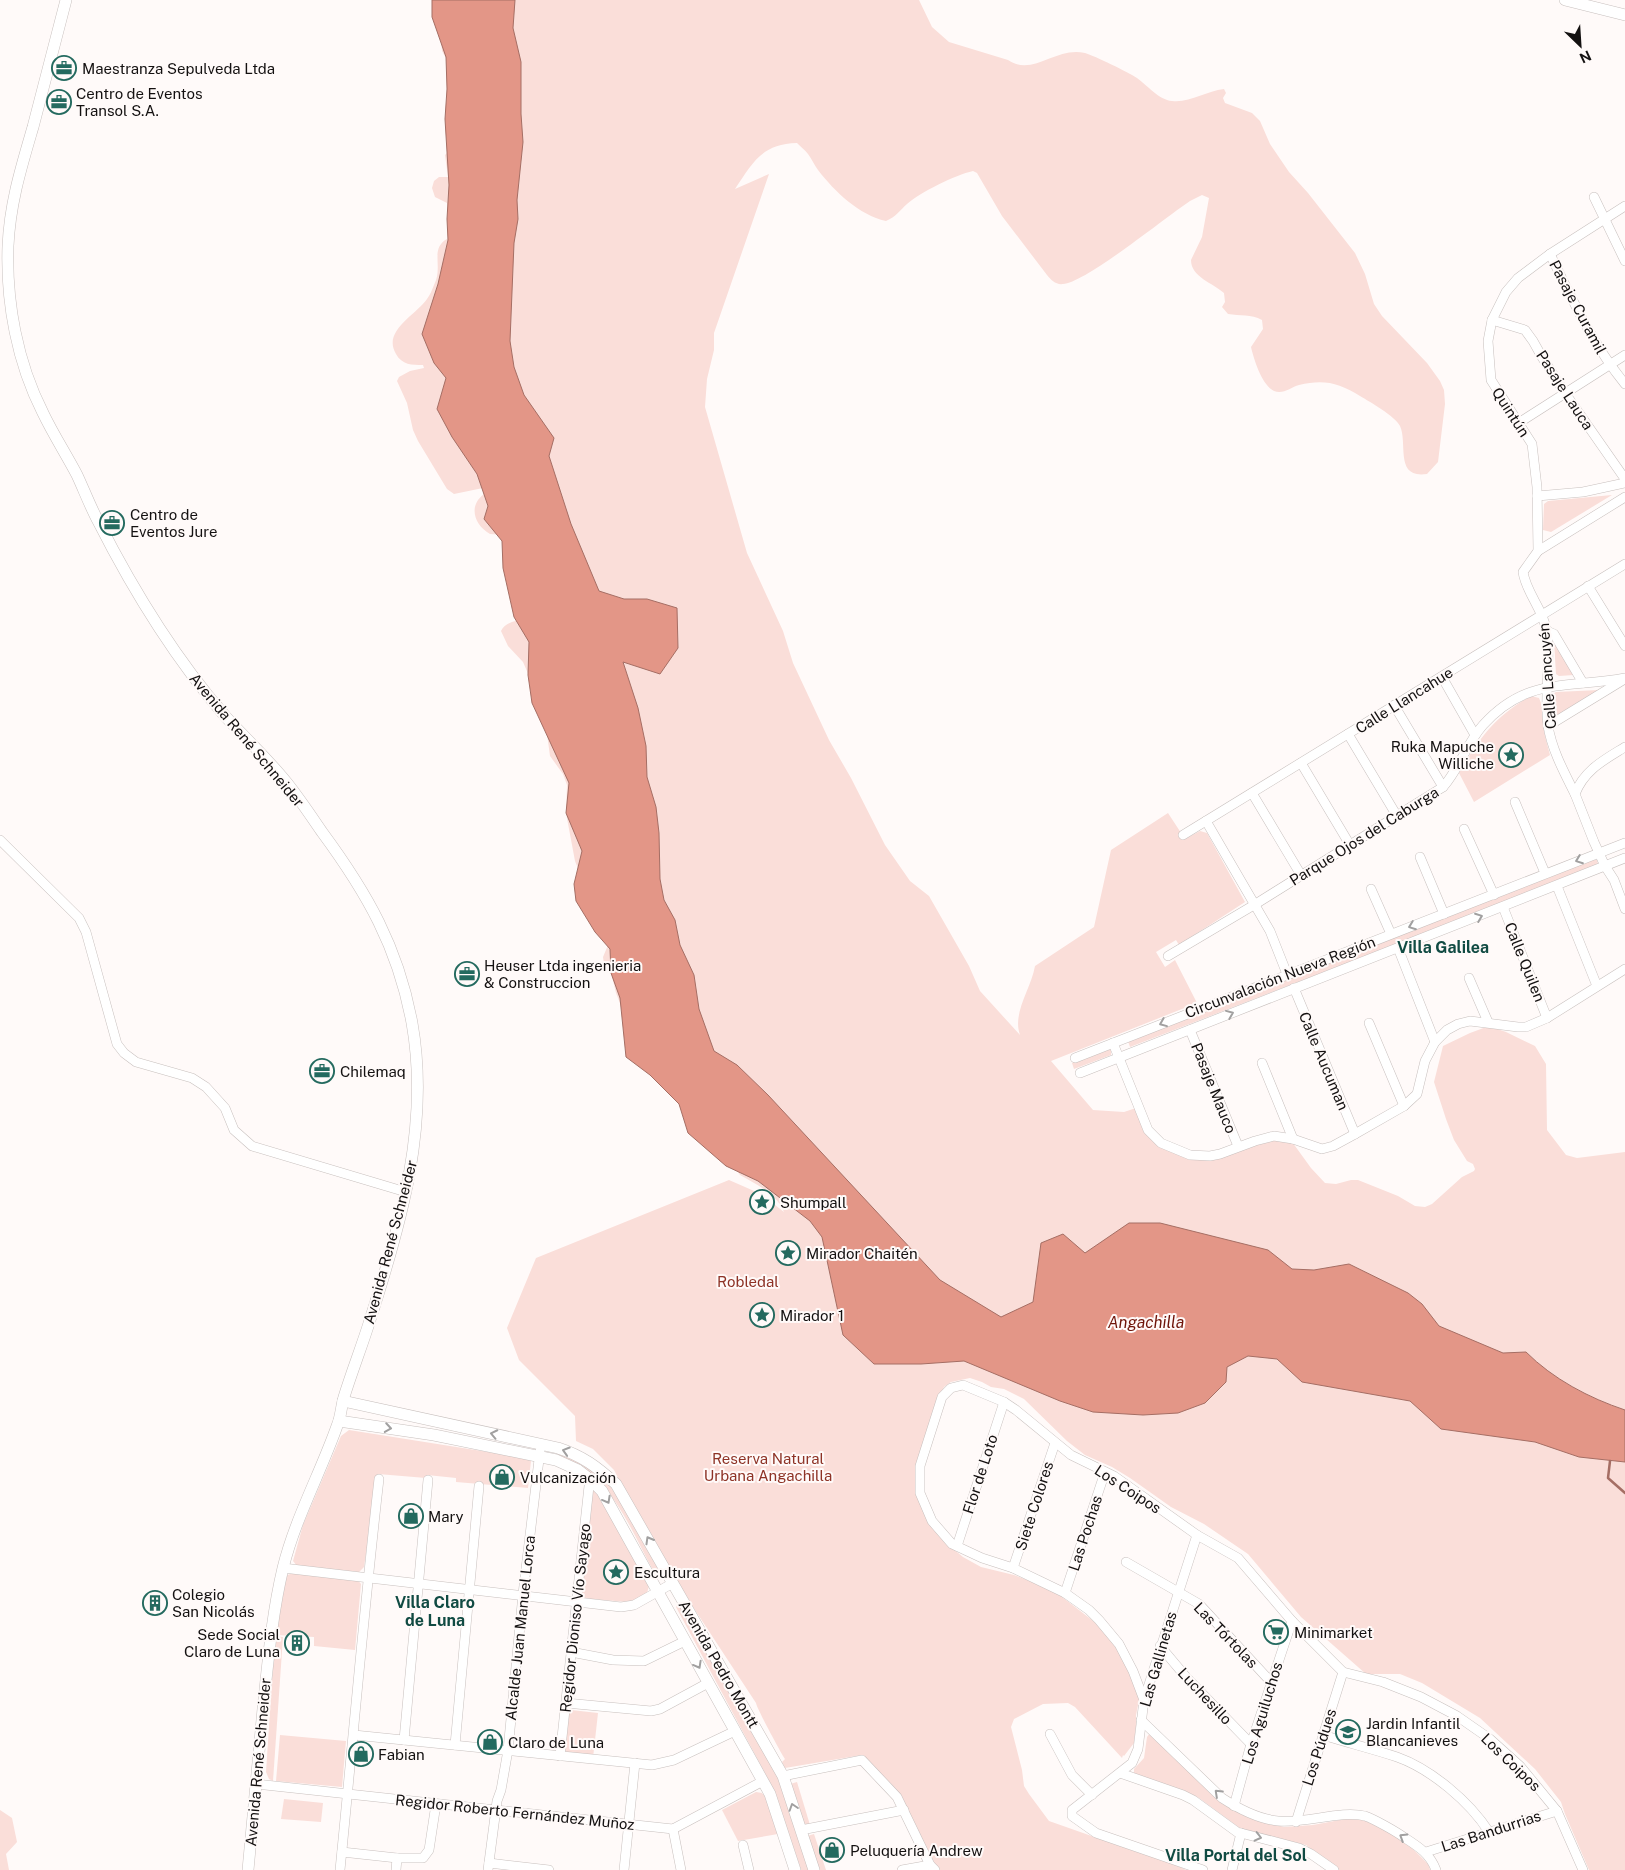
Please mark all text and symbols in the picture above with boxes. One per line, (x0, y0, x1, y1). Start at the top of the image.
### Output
north arrow (1555, 20, 1605, 70)
text: N (1577, 47, 1594, 66)
office icon: Maestranza Sepulveda Ltda (51, 55, 77, 81)
place label: Maestranza Sepulveda Ltda (82, 60, 275, 77)
place label: Centro de Eventos Transol S.A. (76, 85, 203, 119)
office icon: Centro de Eventos Transol S.A. (46, 89, 72, 115)
street label: Pasaje Curamil (1546, 257, 1610, 357)
street label: Pasaje Lauca (1533, 347, 1597, 433)
street label: Quintún (1489, 384, 1533, 440)
place label: Centro de Eventos Jure (130, 506, 217, 540)
office icon: Centro de Eventos Jure (99, 510, 125, 536)
street label: Calle Lancuyén (1535, 622, 1559, 730)
street label: Calle Llancahue (1352, 663, 1456, 737)
street label: Avenida René Schneider (186, 670, 308, 810)
place label: Ruka Mapuche Williche (1391, 738, 1494, 772)
place icon: Ruka Mapuche Williche (1498, 742, 1524, 768)
street label: Parque Ojos del Caburga (1286, 783, 1442, 889)
one-way arrow (1576, 854, 1584, 864)
one-way arrow (1474, 912, 1483, 923)
one-way arrow (1408, 920, 1417, 931)
street label: Calle Quilen (1501, 920, 1549, 1004)
street label: Circunvalación Nueva Región (1182, 933, 1378, 1021)
district label: Villa Galilea (1397, 938, 1489, 957)
place label: Heuser Ltda ingenieria & Construccion (484, 957, 641, 991)
office icon: Heuser Ltda ingenieria & Construccion (454, 961, 480, 987)
street label: Calle Aucuman (1296, 1009, 1352, 1113)
one-way arrow (1225, 1010, 1234, 1020)
one-way arrow (1159, 1017, 1168, 1027)
street label: Pasaje Mauco (1188, 1040, 1240, 1136)
office icon: Chilemaq (309, 1058, 335, 1084)
place label: Chilemaq (340, 1063, 406, 1080)
street label: Avenida René Schneider (360, 1158, 420, 1326)
place icon: Shumpall (749, 1189, 775, 1215)
place label: Shumpall (780, 1194, 846, 1211)
place icon: Mirador Chaitén (775, 1240, 801, 1266)
place label: Mirador Chaitén (806, 1245, 918, 1262)
park label: Robledal (717, 1273, 779, 1290)
place icon: Mirador 1 (749, 1302, 775, 1328)
place label: Mirador 1 (780, 1307, 844, 1324)
water label: Angachilla (1108, 1313, 1184, 1332)
one-way arrow (384, 1422, 392, 1433)
one-way arrow (489, 1429, 498, 1440)
street label: Flor de Loto (959, 1432, 1001, 1516)
one-way arrow (563, 1446, 571, 1456)
park label: Reserva Natural Urbana Angachilla (704, 1450, 832, 1484)
street label: Siete Colores (1012, 1459, 1056, 1553)
street label: Los Coipos (1092, 1461, 1164, 1517)
shop icon: Vulcanización (489, 1464, 515, 1490)
place label: Vulcanización (520, 1469, 616, 1486)
street label: Las Pochas (1065, 1493, 1105, 1573)
one-way arrow (601, 1495, 611, 1504)
shop icon: Mary (398, 1503, 424, 1529)
place label: Mary (428, 1508, 464, 1525)
street label: Regidor Dioniso Vío Sayago (557, 1523, 593, 1713)
street label: Alcalde Juan Manuel Lorca (502, 1535, 538, 1721)
one-way arrow (645, 1537, 655, 1546)
place icon: Escultura (603, 1559, 629, 1585)
place label: Escultura (634, 1564, 700, 1581)
place label: Colegio San Nicolás (172, 1586, 254, 1620)
building icon: Colegio San Nicolás (142, 1590, 168, 1616)
district label: Villa Claro de Luna (395, 1593, 475, 1630)
street label: Avenida Pedro Montt (675, 1597, 763, 1731)
street label: Las Tórtolas (1191, 1599, 1261, 1671)
street label: Las Gallinetas (1136, 1609, 1180, 1709)
supermarket icon: Minimarket (1263, 1619, 1289, 1645)
place label: Minimarket (1294, 1624, 1373, 1641)
place label: Sede Social Claro de Luna (184, 1626, 280, 1660)
building icon: Sede Social Claro de Luna (284, 1630, 310, 1656)
one-way arrow (692, 1660, 702, 1669)
street label: Los Aguiluchos (1238, 1660, 1286, 1766)
street label: Luchesillo (1175, 1664, 1235, 1728)
street label: Avenida René Schneider (242, 1677, 274, 1847)
street label: Los Púdues (1299, 1706, 1339, 1788)
place label: Jardin Infantil Blancanieves (1366, 1715, 1461, 1749)
school or university icon: Jardin Infantil Blancanieves (1335, 1719, 1361, 1745)
shop icon: Claro de Luna (477, 1729, 503, 1755)
street label: Los Coipos (1478, 1730, 1544, 1794)
place label: Claro de Luna (508, 1734, 604, 1751)
shop icon: Fabian (348, 1741, 374, 1767)
place label: Fabian (378, 1746, 425, 1763)
one-way arrow (1215, 1790, 1224, 1799)
street label: Regidor Roberto Fernández Muñoz (395, 1791, 635, 1833)
one-way arrow (789, 1803, 799, 1812)
street label: Las Bandurrias (1439, 1807, 1543, 1855)
one-way arrow (1253, 1831, 1262, 1842)
one-way arrow (1399, 1833, 1408, 1843)
shop icon: Peluquería Andrew (819, 1837, 845, 1863)
place label: Peluquería Andrew (850, 1842, 983, 1859)
district label: Villa Portal del Sol (1165, 1846, 1307, 1865)

